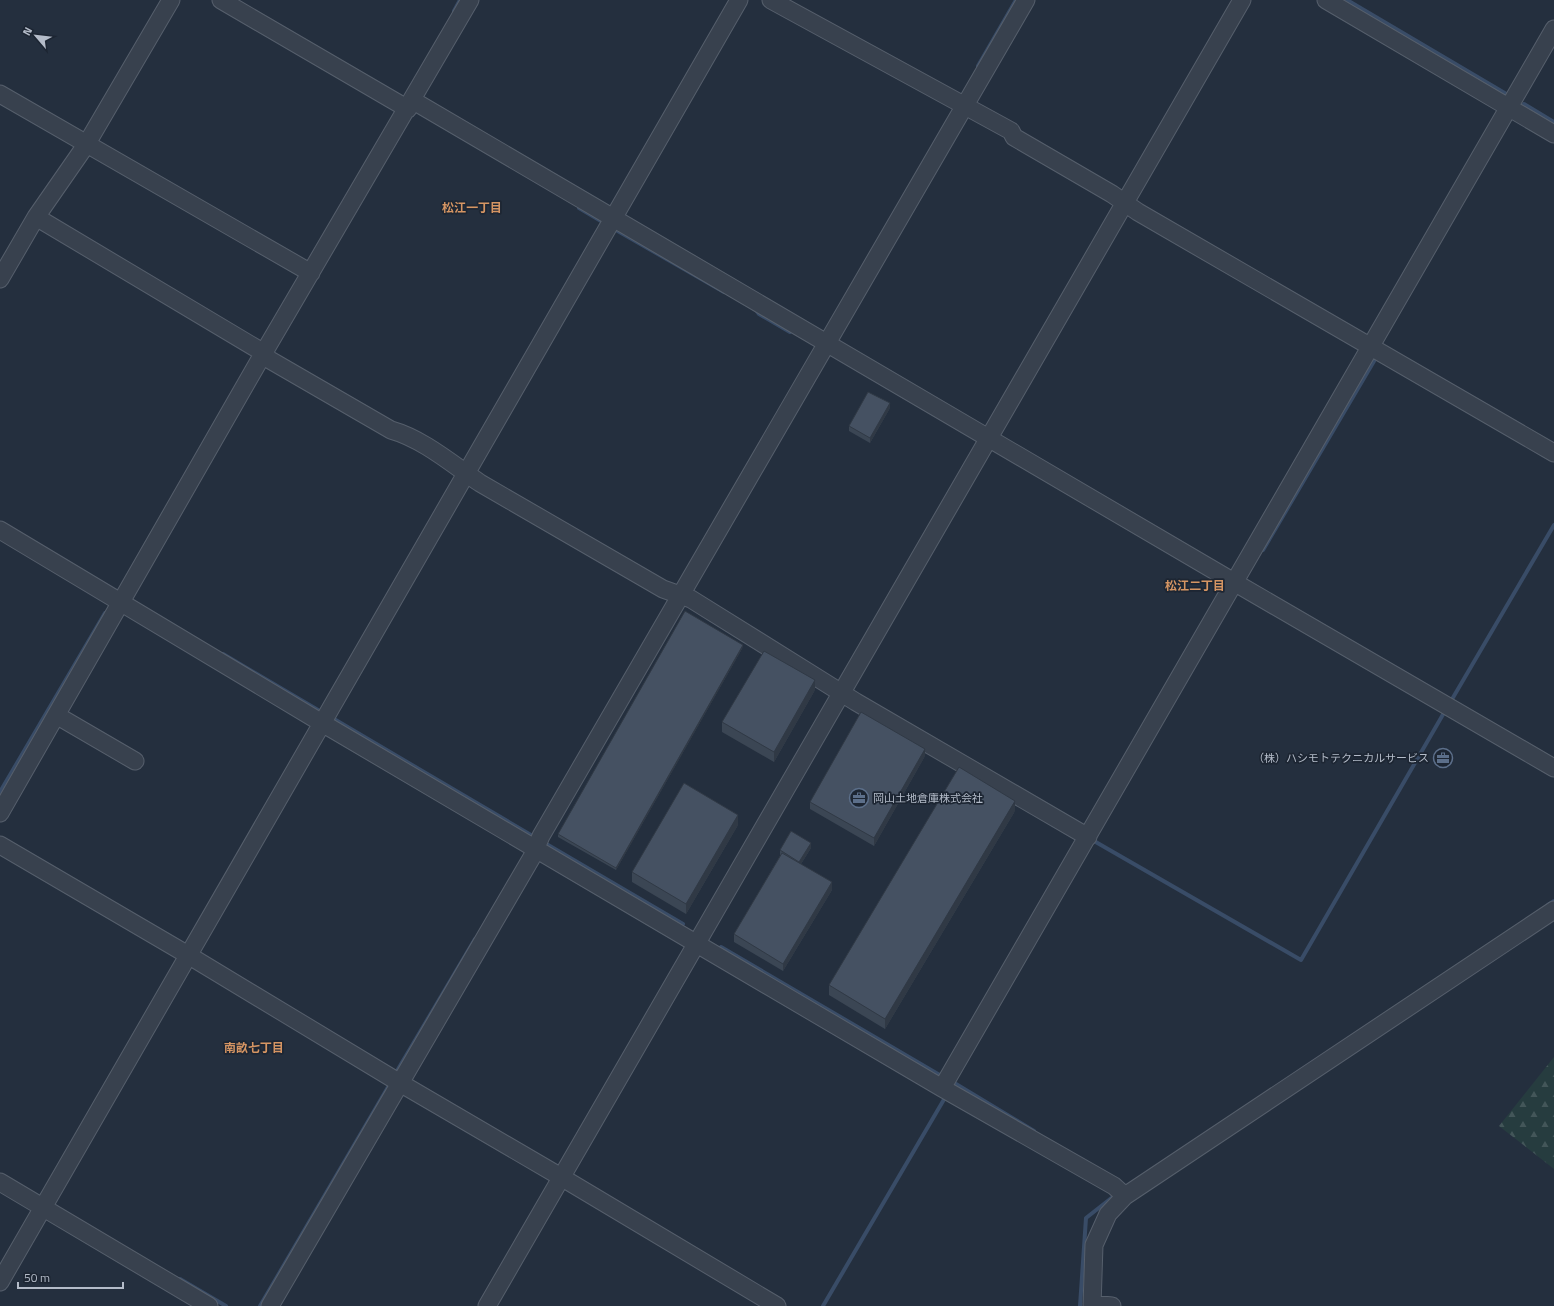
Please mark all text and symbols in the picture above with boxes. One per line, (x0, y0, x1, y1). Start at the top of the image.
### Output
north arrow (16, 16, 56, 56)
text: N (18, 24, 36, 38)
district label: 松江一丁目 (442, 198, 502, 217)
district label: 松江二丁目 (1165, 576, 1225, 595)
office icon: （株）ハシモトテクニカルサービス (1432, 747, 1454, 769)
place label: （株）ハシモトテクニカルサービス (1253, 750, 1429, 766)
office icon: 岡山土地倉庫株式会社 (848, 787, 870, 809)
place label: 岡山土地倉庫株式会社 (873, 790, 983, 806)
district label: 南畝七丁目 (224, 1038, 284, 1057)
scale bar (18, 1264, 123, 1290)
text: 50 m (24, 1268, 50, 1287)

